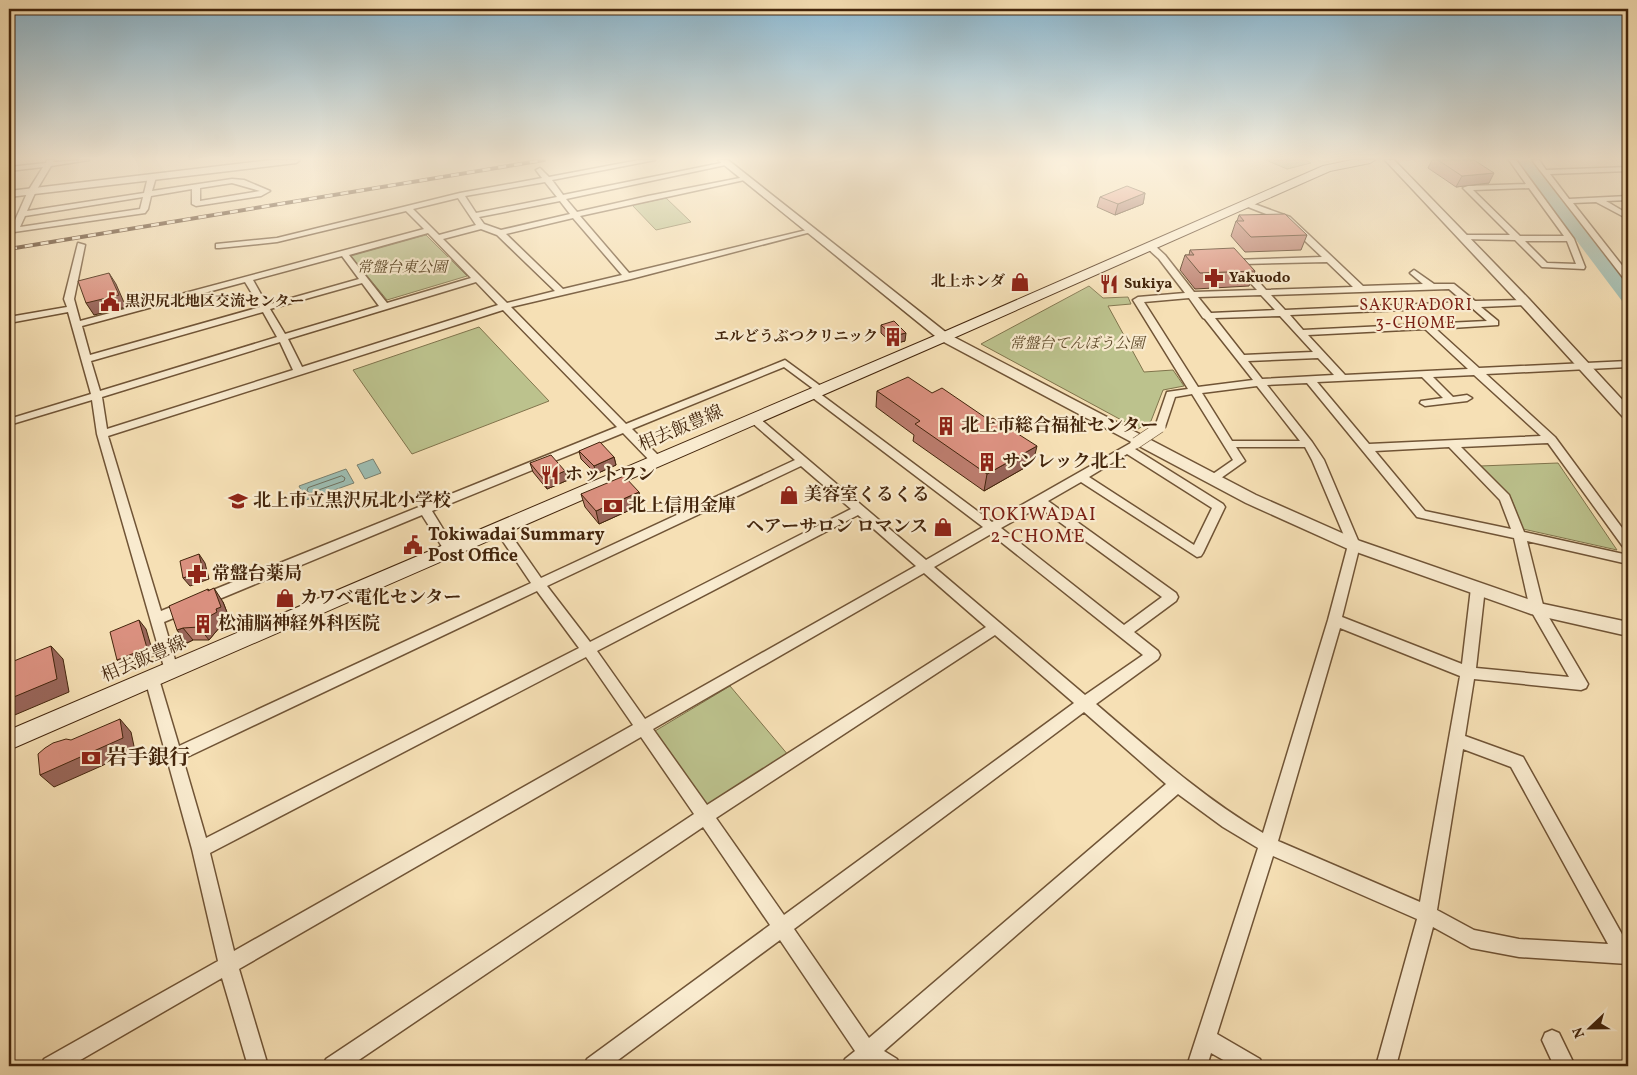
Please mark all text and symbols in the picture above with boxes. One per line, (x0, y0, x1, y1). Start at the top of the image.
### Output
park label: 常盤台東公園 (357, 258, 450, 279)
pharmacy icon: Yakuodo (1203, 267, 1225, 289)
place label: Yakuodo (1229, 268, 1291, 289)
shop icon: 北上ホンダ (1009, 271, 1031, 293)
place label: 北上ホンダ (931, 272, 1005, 293)
restaurant icon: Sukiya (1098, 273, 1120, 295)
place label: Sukiya (1124, 274, 1172, 295)
public building icon: 黒沢尻北地区交流センター (99, 291, 121, 313)
place label: 黒沢尻北地区交流センター (125, 292, 304, 313)
district label: SAKURADORI 3-CHOME (1359, 295, 1473, 335)
building icon: エルどうぶつクリニック (882, 326, 904, 348)
place label: エルどうぶつクリニック (714, 327, 878, 348)
park label: 常盤台てんぼう公園 (1009, 334, 1147, 355)
street label: 相去飯豊線 (635, 400, 727, 458)
place label: 北上市総合福祉センター (961, 414, 1158, 439)
building icon: 北上市総合福祉センター (935, 415, 957, 437)
place label: サンレック北上 (1002, 450, 1126, 475)
building icon: サンレック北上 (976, 451, 998, 473)
place label: ホットワン (565, 463, 655, 488)
restaurant icon: ホットワン (539, 464, 561, 486)
place label: 美容室くるくる (804, 483, 930, 508)
shop icon: 美容室くるくる (778, 484, 800, 506)
place label: 北上市立黒沢尻北小学校 (253, 489, 451, 514)
school or university icon: 北上市立黒沢尻北小学校 (227, 490, 249, 512)
place label: 北上信用金庫 (628, 494, 736, 519)
bank icon: 北上信用金庫 (602, 495, 624, 517)
district label: TOKIWADAI 2-CHOME (979, 502, 1097, 550)
place label: ヘアーサロン ロマンス (746, 515, 928, 540)
shop icon: ヘアーサロン ロマンス (932, 516, 954, 538)
place label: Tokiwadai Summary Post Office (428, 523, 605, 569)
public building icon: Tokiwadai Summary Post Office (402, 534, 424, 556)
place label: 常盤台薬局 (212, 562, 302, 587)
pharmacy icon: 常盤台薬局 (186, 563, 208, 585)
place label: カワベ電化センター (300, 586, 461, 611)
shop icon: カワベ電化センター (274, 587, 296, 609)
place label: 松浦脳神経外科医院 (218, 612, 380, 637)
building icon: 松浦脳神経外科医院 (192, 613, 214, 635)
street label: 相去飯豊線 (98, 631, 190, 689)
place label: 岩手銀行 (106, 744, 190, 773)
bank icon: 岩手銀行 (80, 747, 102, 769)
north arrow (1564, 1002, 1614, 1052)
text: N (1569, 1024, 1590, 1041)

